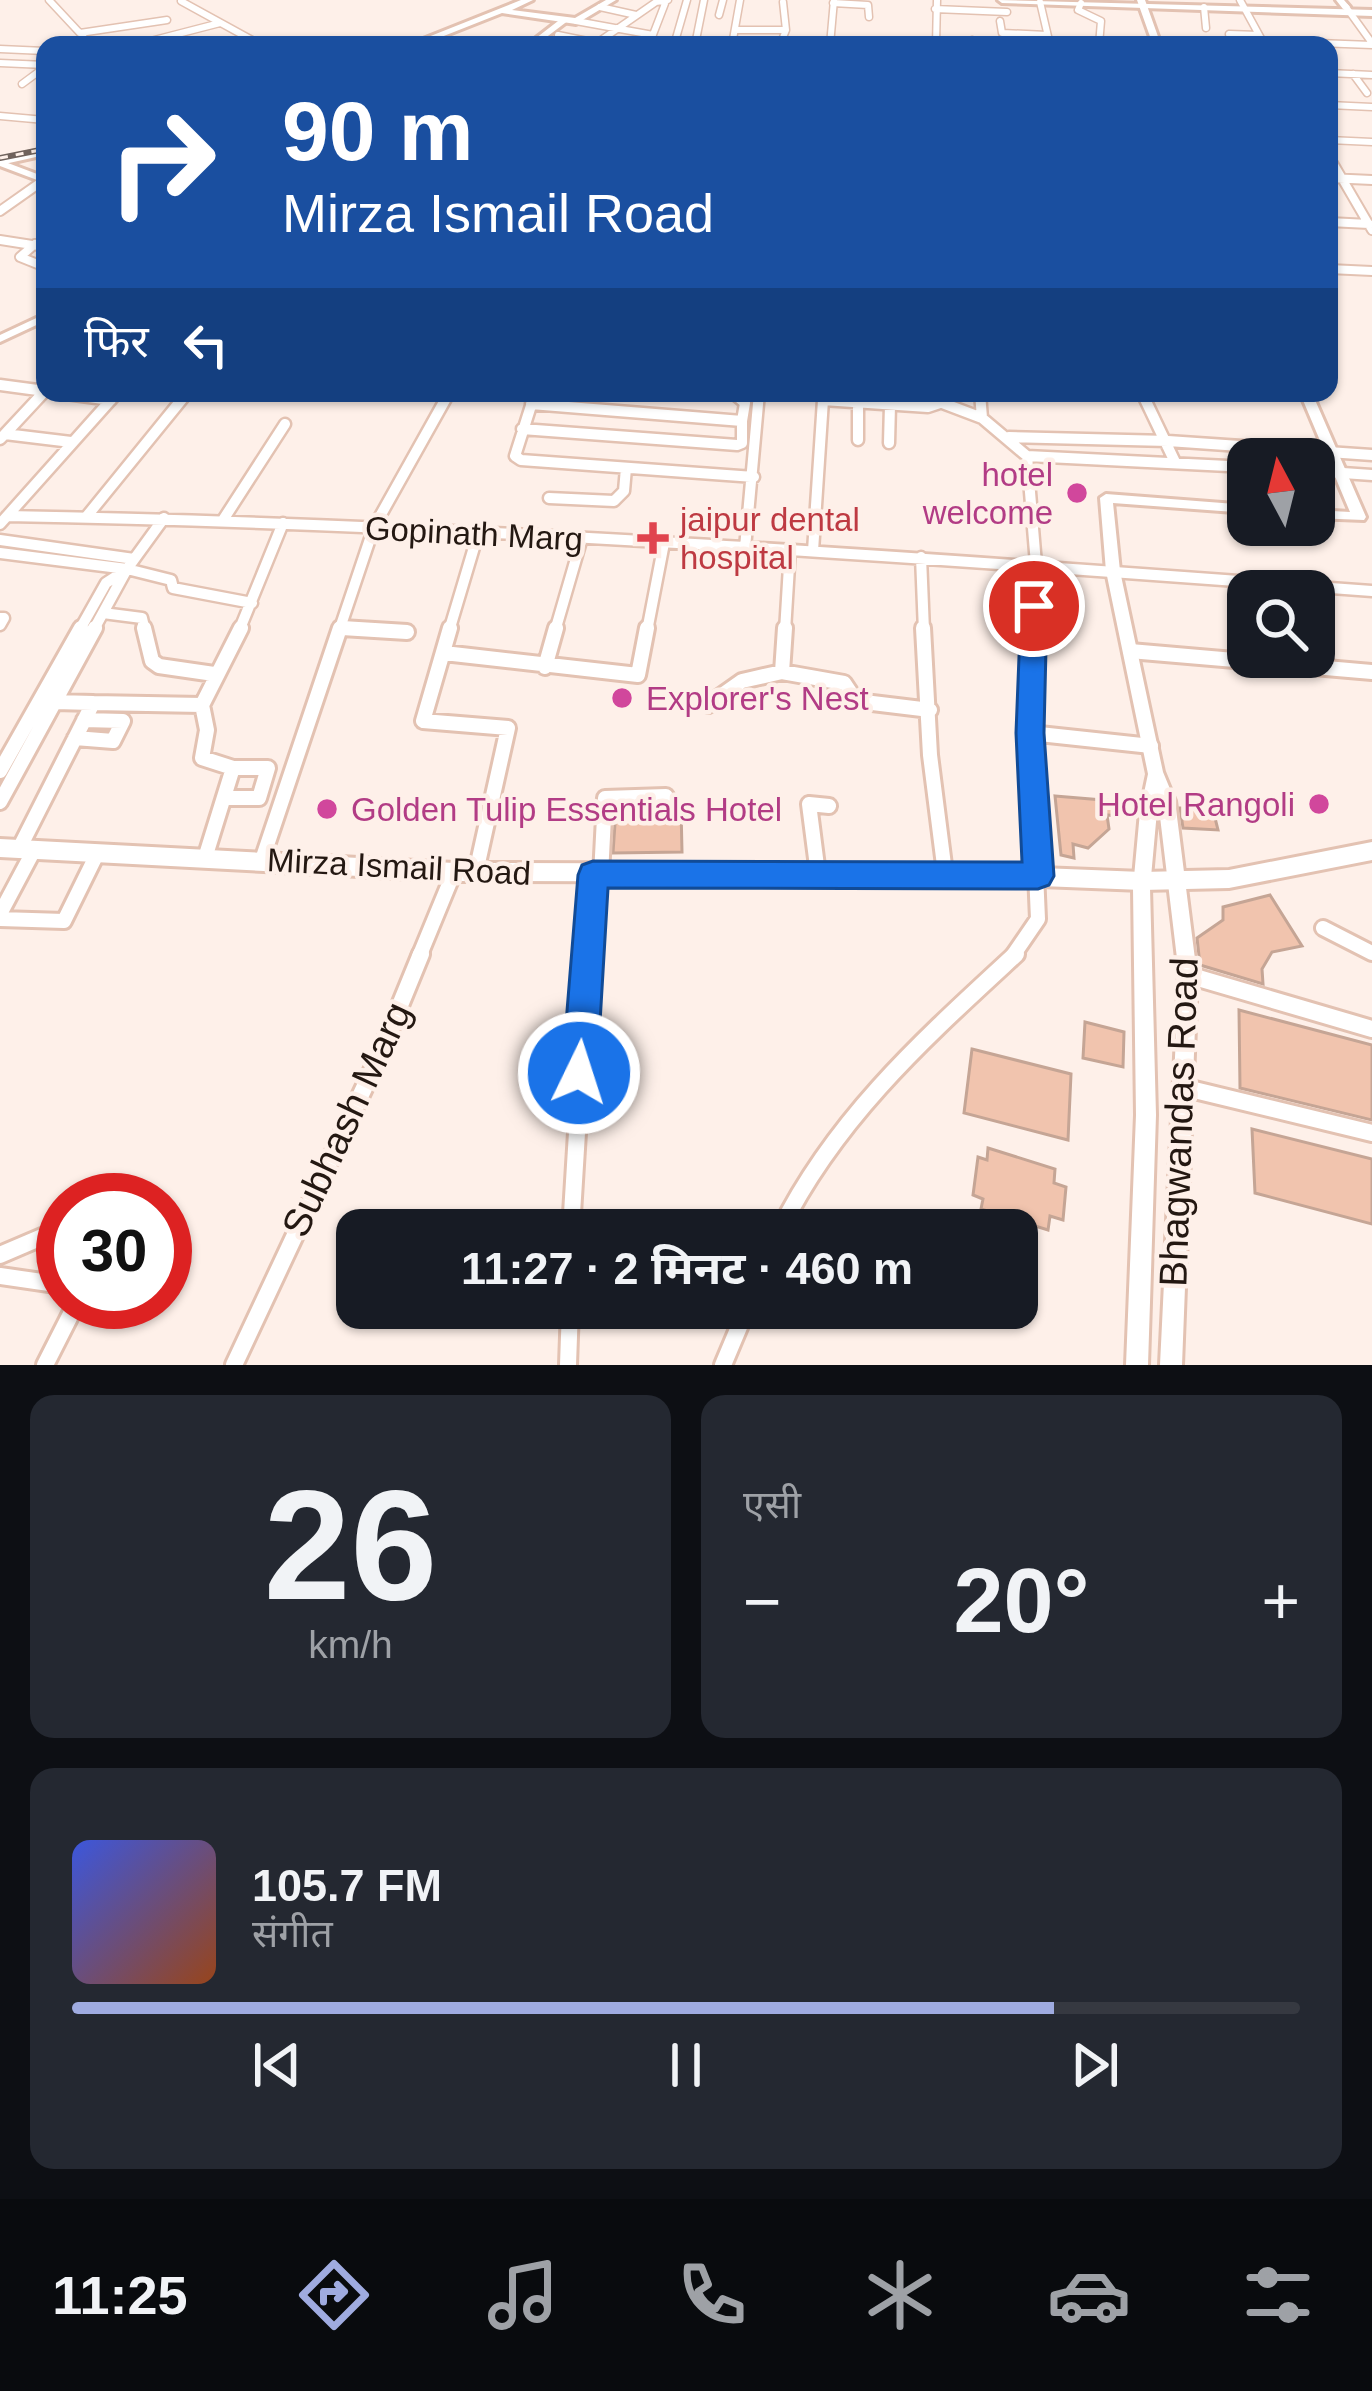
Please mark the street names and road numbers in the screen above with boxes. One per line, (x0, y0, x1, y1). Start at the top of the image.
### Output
street label: Gopinath Marg (364, 509, 584, 558)
street label: Mirza Ismail Road (266, 841, 532, 892)
street label: Bhagwandas Road (1151, 957, 1206, 1287)
street label: Subhash Marg (273, 995, 420, 1243)

